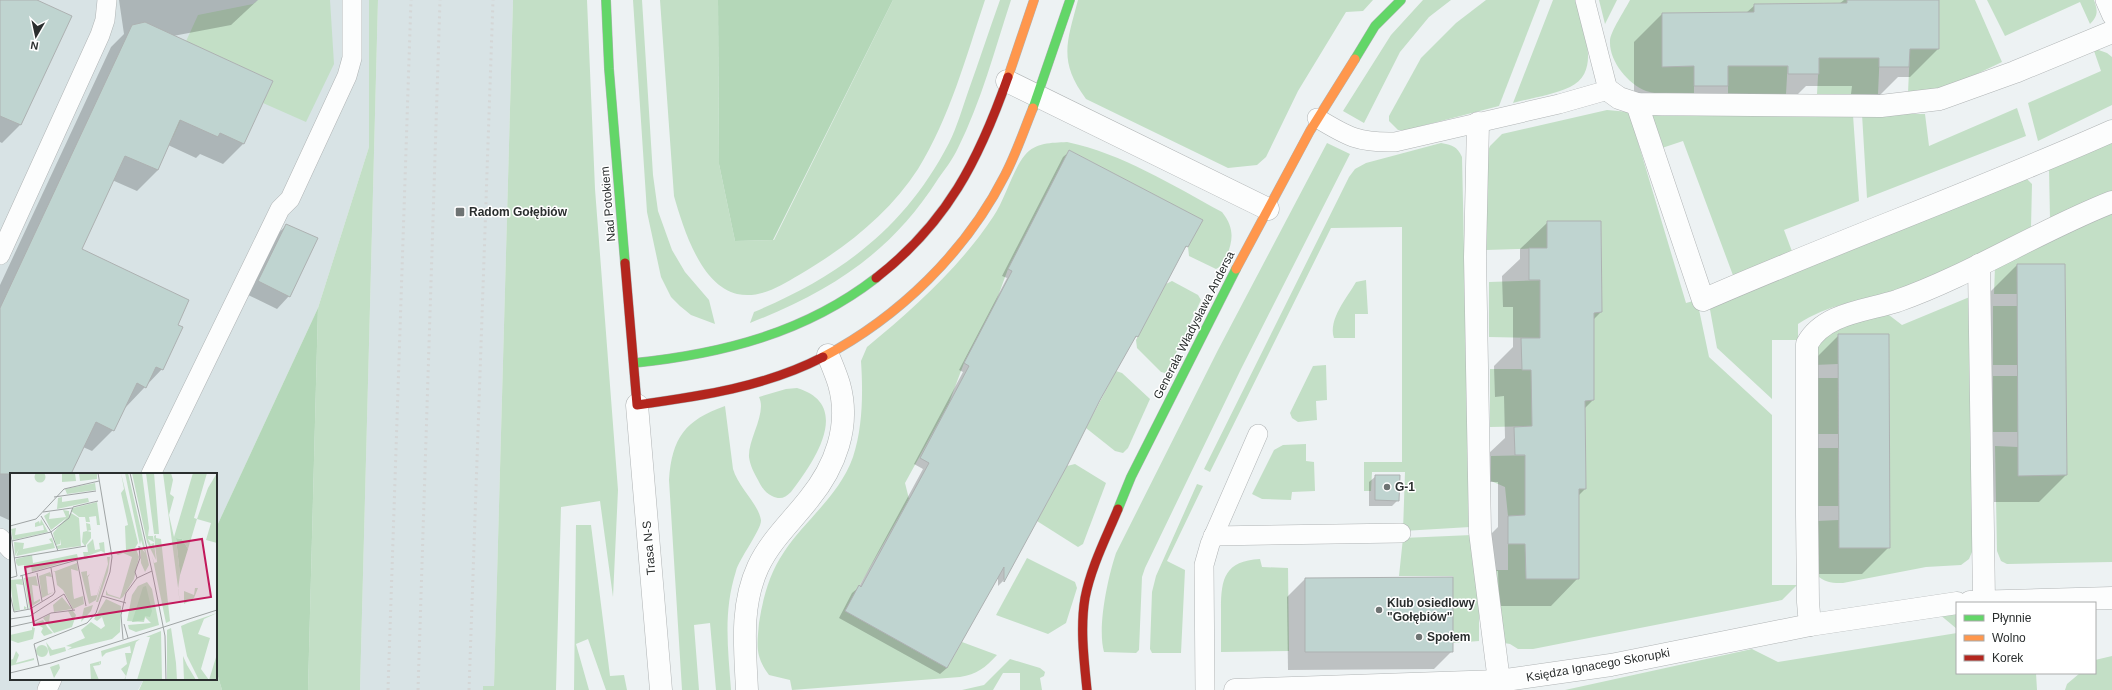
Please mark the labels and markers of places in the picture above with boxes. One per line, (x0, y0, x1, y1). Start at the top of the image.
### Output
place label: Radom Gołębiów (469, 205, 568, 219)
marker: Radom Gołębiów (454, 206, 466, 218)
place label: G-1 (1395, 480, 1415, 494)
marker: G-1 (1382, 482, 1392, 492)
place label: Klub osiedlowy "Gołębiów" (1387, 596, 1475, 624)
marker: Klub osiedlowy "Gołębiów" (1374, 605, 1384, 615)
place label: Społem (1427, 630, 1470, 644)
marker: Społem (1414, 632, 1424, 642)

